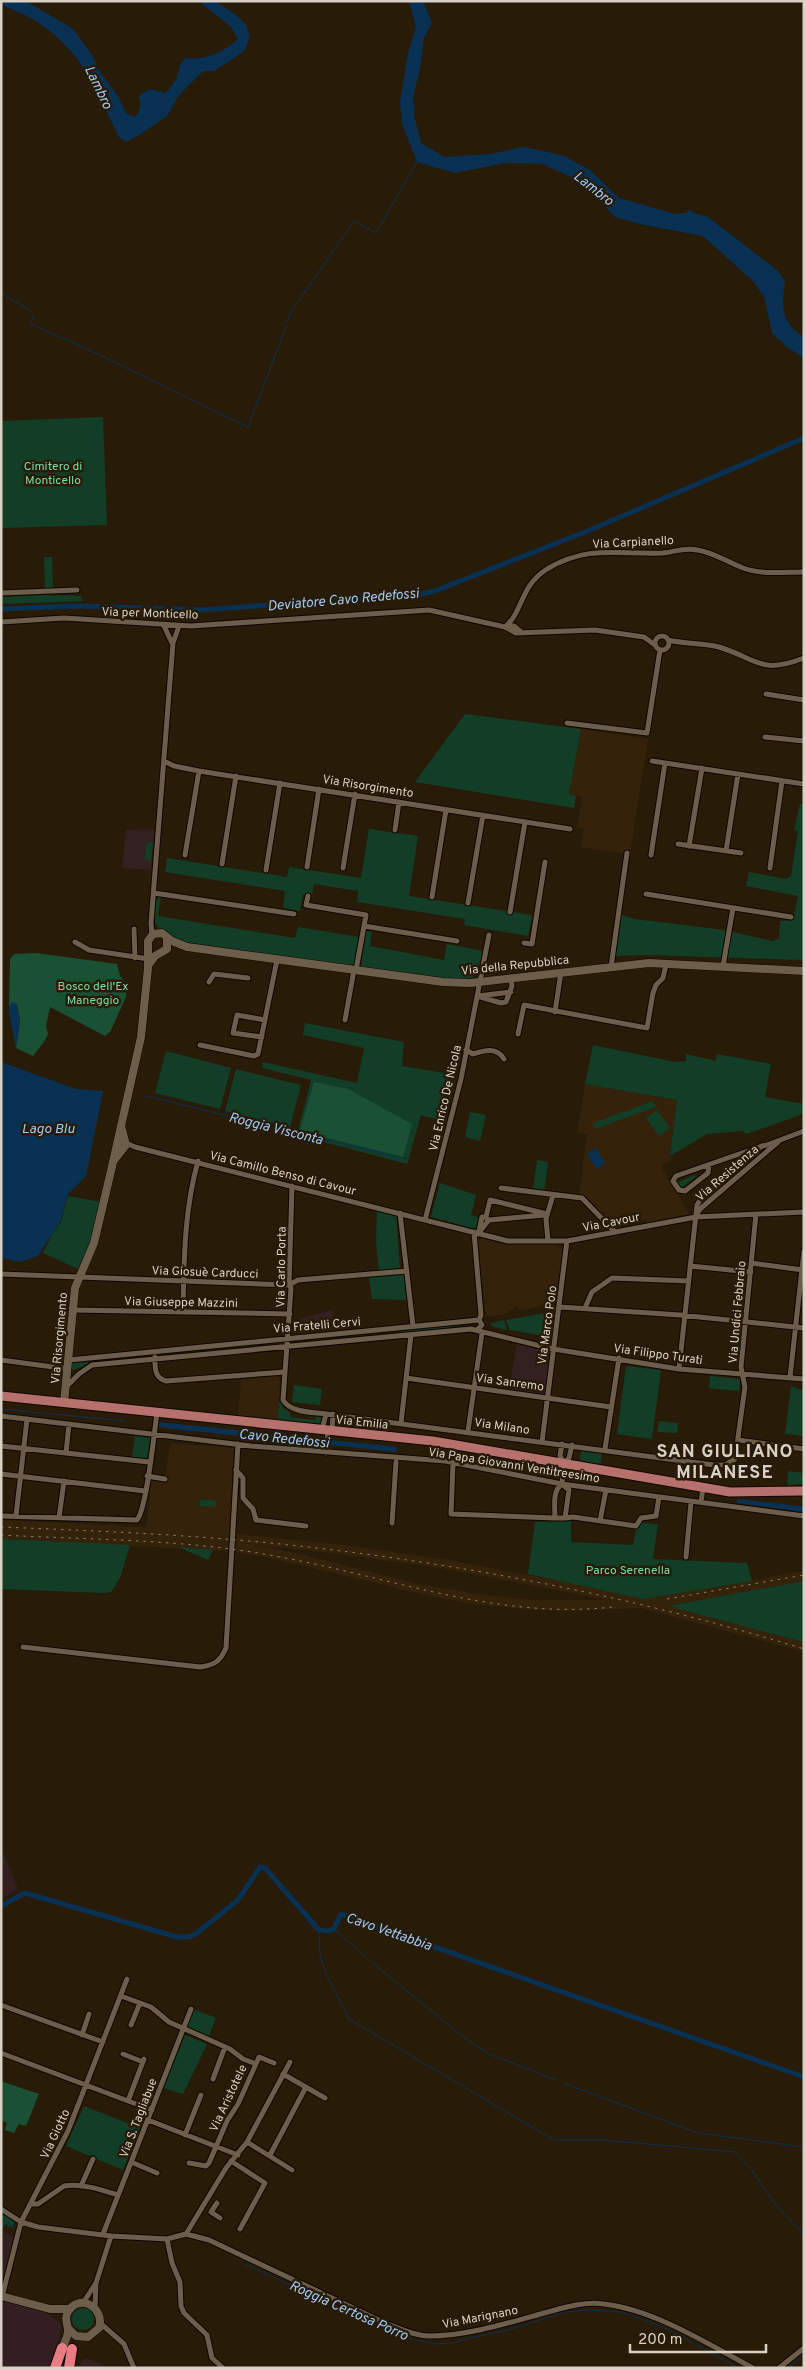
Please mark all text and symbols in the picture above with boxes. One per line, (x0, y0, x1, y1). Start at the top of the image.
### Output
water label: Lambro (80, 63, 116, 113)
water label: Lambro (570, 168, 617, 210)
park label: Cimitero di Monticello (24, 459, 82, 489)
street label: Via Carpianello (592, 533, 674, 553)
water label: Deviatore Cavo Redefossi (267, 585, 421, 616)
street label: Via per Monticello (101, 604, 199, 624)
street label: Via Risorgimento (321, 772, 415, 802)
street label: Via della Repubblica (460, 952, 570, 980)
park label: Bosco dell'Ex Maneggio (57, 979, 129, 1009)
street label: Via Enrico De Nicola (426, 1044, 466, 1153)
water label: Roggia Visconta (227, 1110, 325, 1150)
water label: Lago Blu (21, 1121, 75, 1138)
street label: Via Resistenza (693, 1142, 762, 1205)
street label: Via Camillo Benso di Cavour (208, 1148, 358, 1200)
street label: Via Cavour (581, 1210, 642, 1236)
street label: Via Carlo Porta (273, 1226, 291, 1308)
street label: Via Undici Febbraio (726, 1260, 750, 1364)
street label: Via Giosuè Carducci (151, 1263, 259, 1283)
street label: Via Marco Polo (535, 1284, 562, 1366)
street label: Via Risorgimento (48, 1291, 72, 1385)
street label: Via Giuseppe Mazzini (124, 1294, 238, 1312)
street label: Via Fratelli Cervi (273, 1314, 362, 1338)
street label: Via Filippo Turati (612, 1341, 704, 1369)
street label: Via Sanremo (475, 1370, 545, 1396)
street label: Via Emilia (335, 1412, 389, 1434)
street label: Via Milano (473, 1415, 531, 1439)
water label: Cavo Redefossi (238, 1426, 331, 1453)
district label: SAN GIULIANO MILANESE (656, 1441, 794, 1485)
street label: Via Papa Giovanni Ventitreesimo (427, 1445, 601, 1488)
park label: Parco Serenella (586, 1563, 670, 1579)
water label: Cavo Vettabbia (343, 1910, 434, 1955)
street label: Via Aristotele (206, 2062, 251, 2135)
street label: Via S. Tagliabue (116, 2076, 161, 2160)
street label: Via Giotto (37, 2107, 75, 2162)
water label: Roggia Certosa Porro (286, 2278, 411, 2345)
street label: Via Marignano (441, 2303, 520, 2333)
scale bar (630, 2322, 766, 2354)
text: 200 m (638, 2331, 683, 2350)

